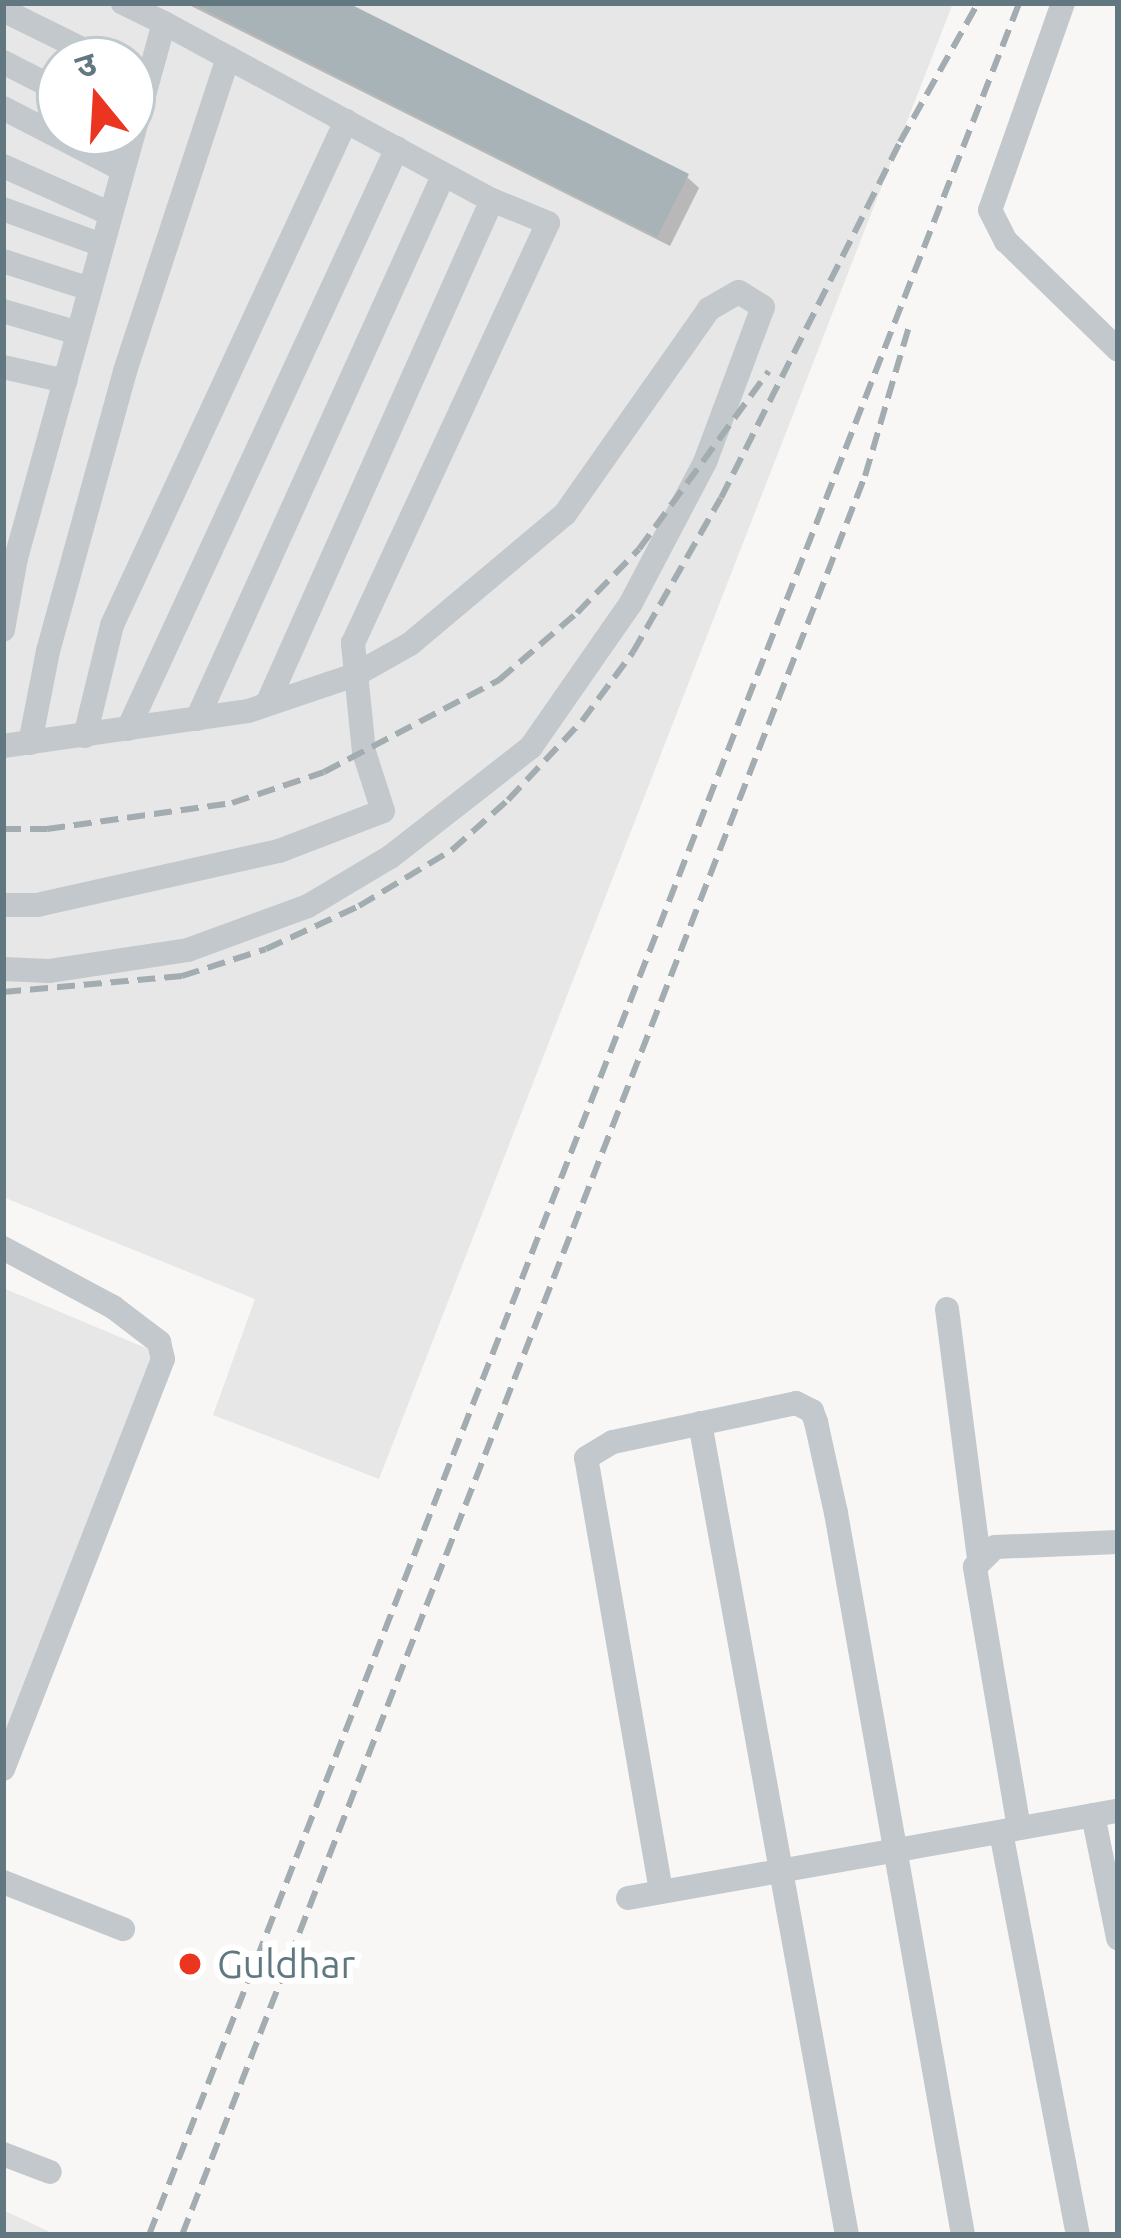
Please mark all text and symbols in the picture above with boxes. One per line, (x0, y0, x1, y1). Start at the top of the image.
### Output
north arrow (36, 36, 156, 156)
text: उ (71, 44, 101, 85)
place label: Guldhar (217, 1941, 355, 1987)
marker: Guldhar (174, 1948, 206, 1980)

